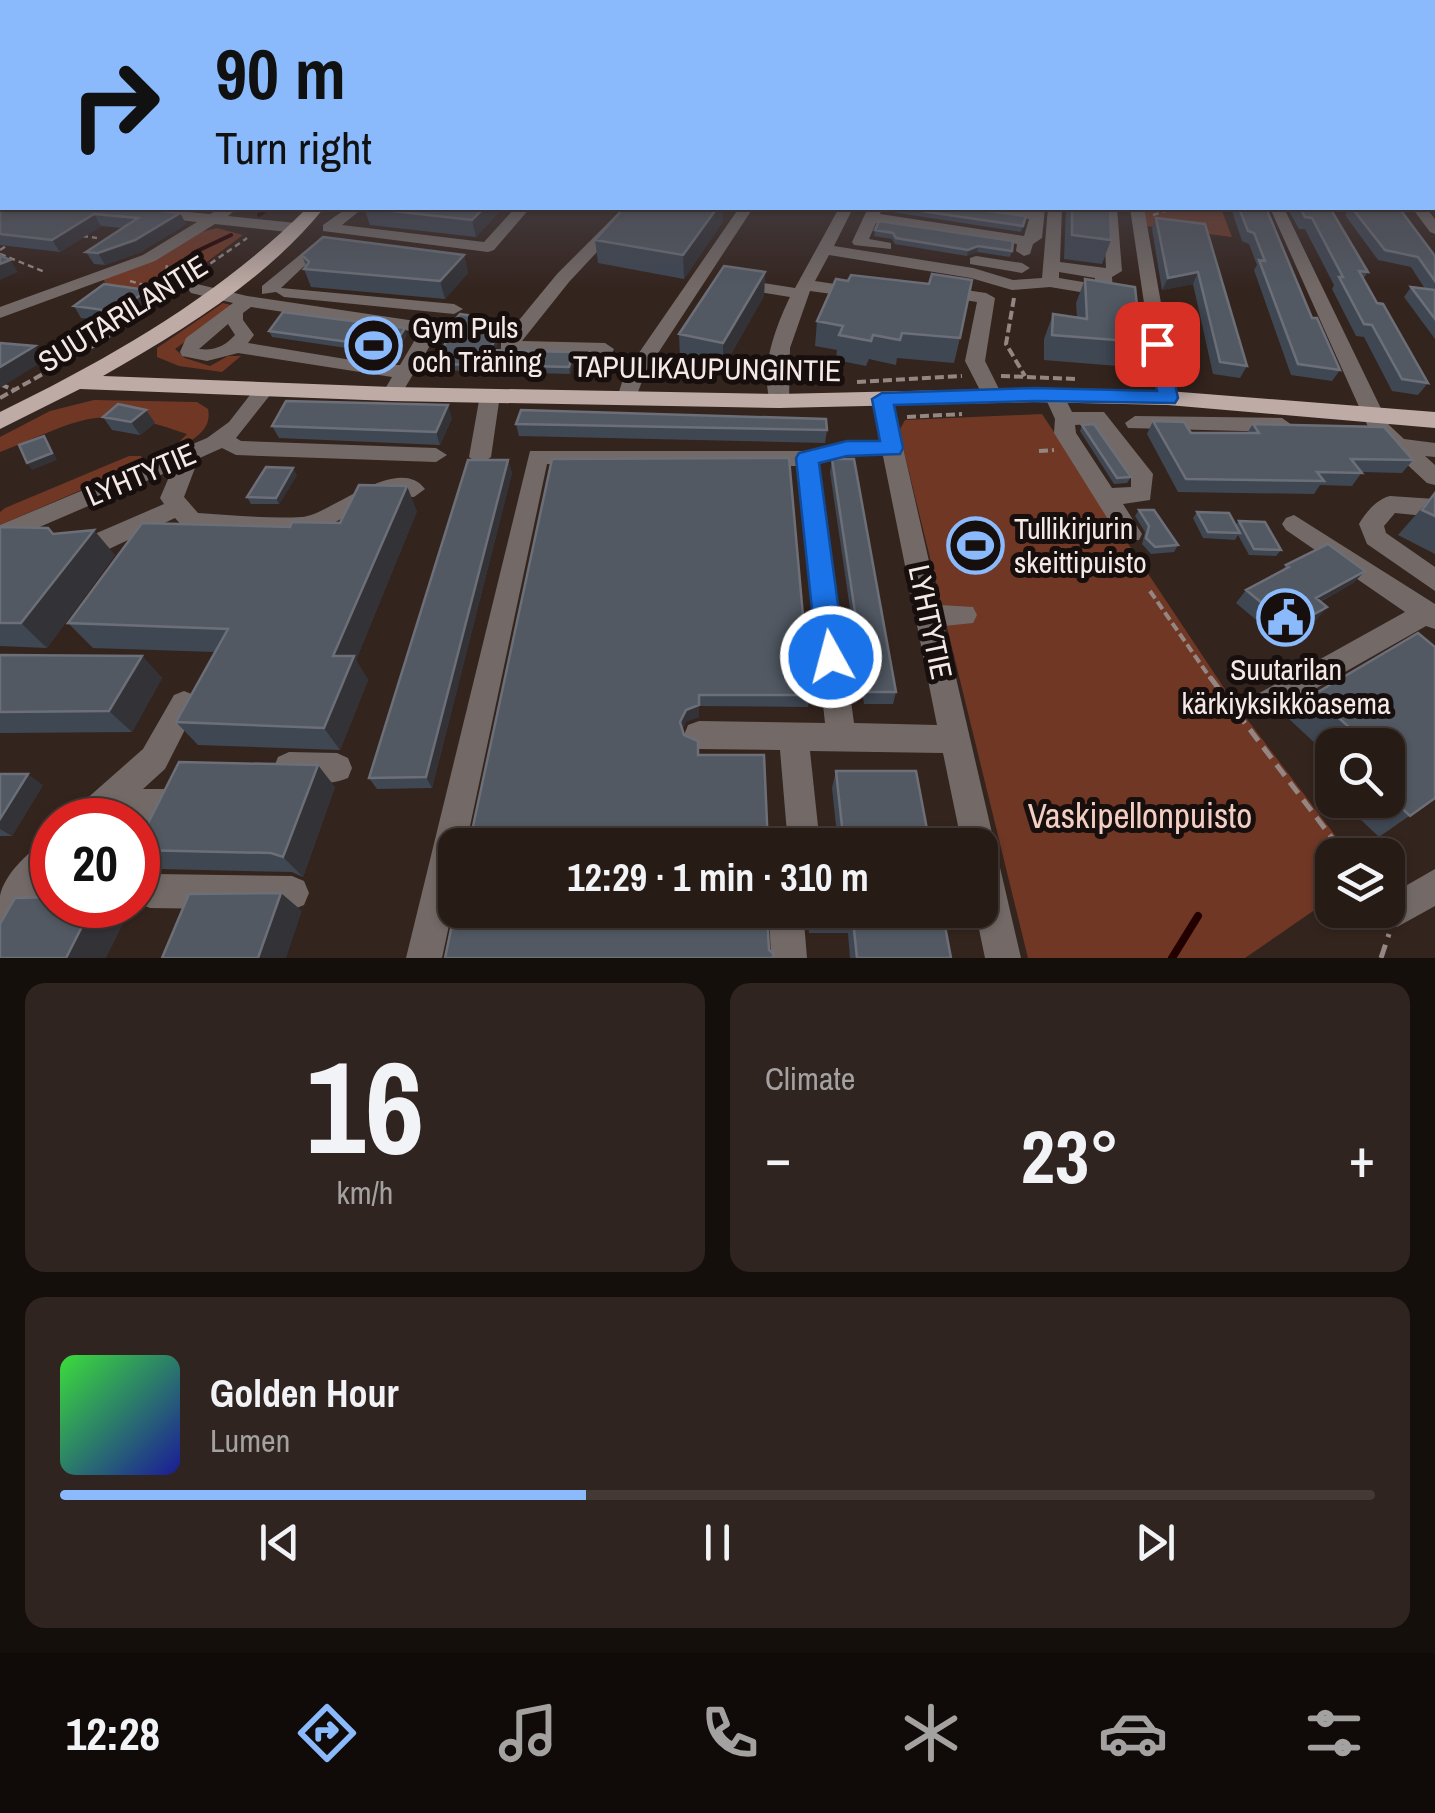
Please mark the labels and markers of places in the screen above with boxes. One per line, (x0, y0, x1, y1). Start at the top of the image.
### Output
pin (1115, 302, 1200, 387)
place label: Gym Puls och Träning (412, 307, 542, 381)
sports icon: Gym Puls och Träning (343, 315, 403, 375)
place label: Tullikirjurin skeittipuisto (1014, 508, 1147, 582)
sports icon: Tullikirjurin skeittipuisto (945, 516, 1005, 576)
public building icon: Suutarilan kärkiyksikköasema (1256, 587, 1316, 647)
place label: Suutarilan kärkiyksikköasema (1181, 649, 1391, 723)

